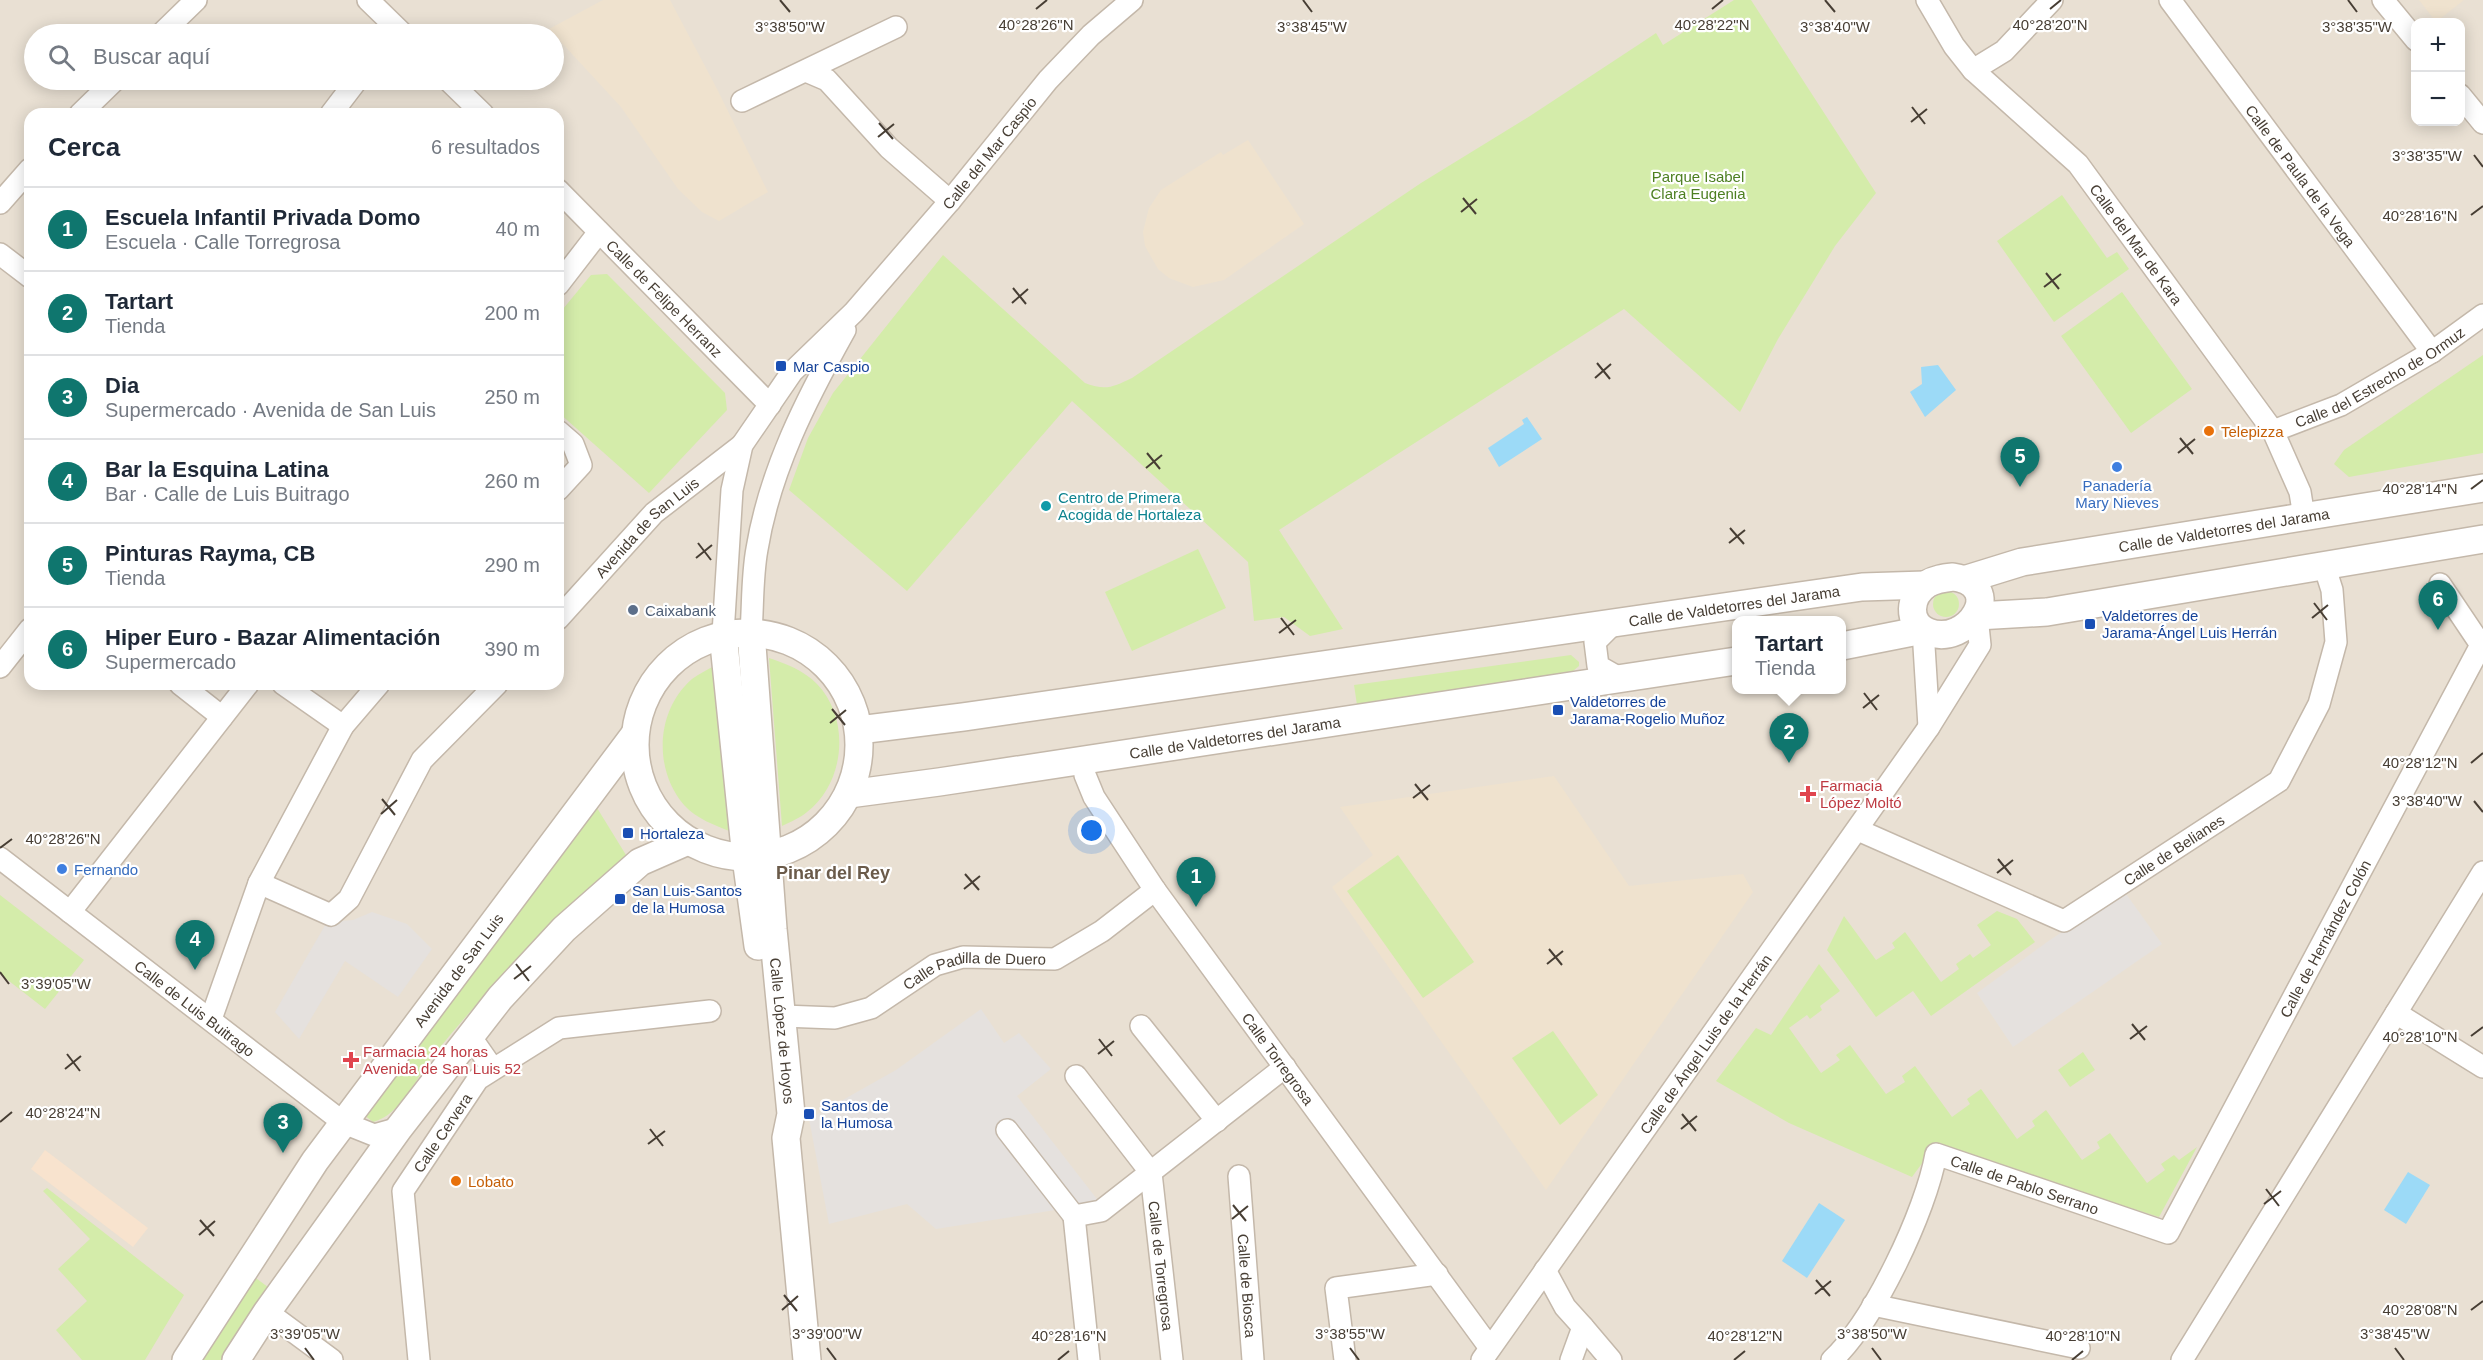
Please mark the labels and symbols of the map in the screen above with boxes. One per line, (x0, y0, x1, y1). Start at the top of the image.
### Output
text: 40°28'26"N (998, 16, 1074, 33)
text: 40°28'22"N (1674, 16, 1750, 33)
text: 40°28'20"N (2012, 16, 2088, 33)
text: 3°38'50"W (755, 18, 826, 35)
text: 3°38'45"W (1277, 18, 1348, 35)
text: 3°38'40"W (1800, 18, 1871, 35)
text: 3°38'35"W (2322, 18, 2393, 35)
street label: Calle del Mar Caspio (939, 93, 1040, 212)
street label: Calle de Paula de la Vega (2242, 101, 2360, 251)
text: 3°38'35"W (2392, 147, 2463, 164)
park label: Parque Isabel Clara Eugenia (1650, 168, 1746, 202)
street label: Calle del Mar de Kara (2087, 180, 2187, 308)
text: 40°28'16"N (2382, 207, 2458, 224)
street label: Calle de Felipe Herranz (603, 236, 726, 360)
street label: Calle del Estrecho de Ormuz (2292, 323, 2468, 430)
place label: Mar Caspio (793, 358, 870, 375)
marker: Mar Caspio (774, 359, 788, 373)
place label: Telepizza (2221, 423, 2284, 440)
marker: Telepizza (2202, 424, 2216, 438)
pin: 5 (2000, 438, 2040, 487)
marker: Panadería Mary Nieves (2110, 460, 2124, 474)
street label: Avenida de San Luis (592, 473, 702, 581)
place label: Panadería Mary Nieves (2075, 477, 2159, 511)
text: 40°28'14"N (2382, 480, 2458, 497)
place label: Centro de Primera Acogida de Hortaleza (1058, 489, 1202, 523)
marker: Centro de Primera Acogida de Hortaleza (1039, 499, 1053, 513)
street label: Calle de Valdetorres del Jarama (2117, 504, 2331, 555)
pin: 6 (2418, 580, 2458, 630)
street label: Calle de Valdetorres del Jarama (1627, 582, 1842, 629)
place label: Caixabank (645, 602, 716, 619)
marker: Caixabank (626, 603, 640, 617)
place label: Valdetorres de Jarama-Ángel Luis Herrán (2102, 607, 2277, 641)
marker: Valdetorres de Jarama-Ángel Luis Herrán (2083, 617, 2097, 631)
place label: Valdetorres de Jarama-Rogelio Muñoz (1570, 693, 1725, 727)
marker: Valdetorres de Jarama-Rogelio Muñoz (1551, 703, 1565, 717)
street label: Calle de Valdetorres del Jarama (1128, 713, 1342, 762)
pin: 2 (1770, 714, 1808, 763)
text: 40°28'12"N (2382, 754, 2458, 771)
place label: Farmacia López Moltó (1820, 777, 1902, 811)
marker: Farmacia López Moltó (1801, 787, 1815, 801)
text: 3°38'40"W (2392, 792, 2463, 809)
street label: Calle de Belianes (2120, 811, 2227, 889)
your location (1077, 816, 1106, 845)
place label: Hortaleza (640, 825, 705, 842)
marker: Hortaleza (621, 826, 635, 840)
text: 40°28'26"N (25, 830, 101, 847)
street label: Calle de Hernández Colón (2276, 857, 2374, 1020)
pin: 1 (1176, 858, 1216, 907)
place label: Fernando (74, 861, 138, 878)
marker: Fernando (55, 862, 69, 876)
district label: Pinar del Rey (776, 863, 890, 883)
place label: San Luis-Santos de la Humosa (632, 882, 742, 916)
marker: San Luis-Santos de la Humosa (613, 892, 627, 906)
street label: Avenida de San Luis (410, 910, 506, 1030)
pin: 4 (176, 920, 214, 970)
street label: Calle Padilla de Duero (899, 948, 1046, 993)
street label: Calle de Ángel Luis de la Herrán (1636, 951, 1775, 1137)
street label: Calle de Luis Buitrago (132, 957, 258, 1060)
street label: Calle López de Hoyos (767, 957, 798, 1105)
text: 3°39'05"W (21, 975, 92, 992)
street label: Calle Torregrosa (1239, 1009, 1318, 1108)
text: 40°28'10"N (2382, 1028, 2458, 1045)
place label: Farmacia 24 horas Avenida de San Luis 52 (363, 1043, 521, 1077)
marker: Farmacia 24 horas Avenida de San Luis 52 (344, 1053, 358, 1067)
street label: Calle Cervera (409, 1089, 475, 1175)
place label: Santos de la Humosa (821, 1097, 893, 1131)
text: 40°28'24"N (25, 1104, 101, 1121)
pin: 3 (264, 1104, 302, 1153)
marker: Santos de la Humosa (802, 1107, 816, 1121)
street label: Calle de Pablo Serrano (1949, 1151, 2101, 1217)
place label: Lobato (468, 1173, 514, 1190)
marker: Lobato (449, 1174, 463, 1188)
street label: Calle de Torregrosa (1146, 1200, 1177, 1332)
street label: Calle de Biosca (1235, 1233, 1260, 1339)
text: 40°28'08"N (2382, 1301, 2458, 1318)
text: 3°39'05"W (270, 1325, 341, 1342)
text: 3°39'00"W (792, 1325, 863, 1342)
text: 3°38'55"W (1315, 1325, 1386, 1342)
text: 3°38'50"W (1837, 1325, 1908, 1342)
text: 3°38'45"W (2360, 1325, 2431, 1342)
text: 40°28'16"N (1031, 1327, 1107, 1344)
text: 40°28'12"N (1707, 1327, 1783, 1344)
text: 40°28'10"N (2045, 1327, 2121, 1344)

